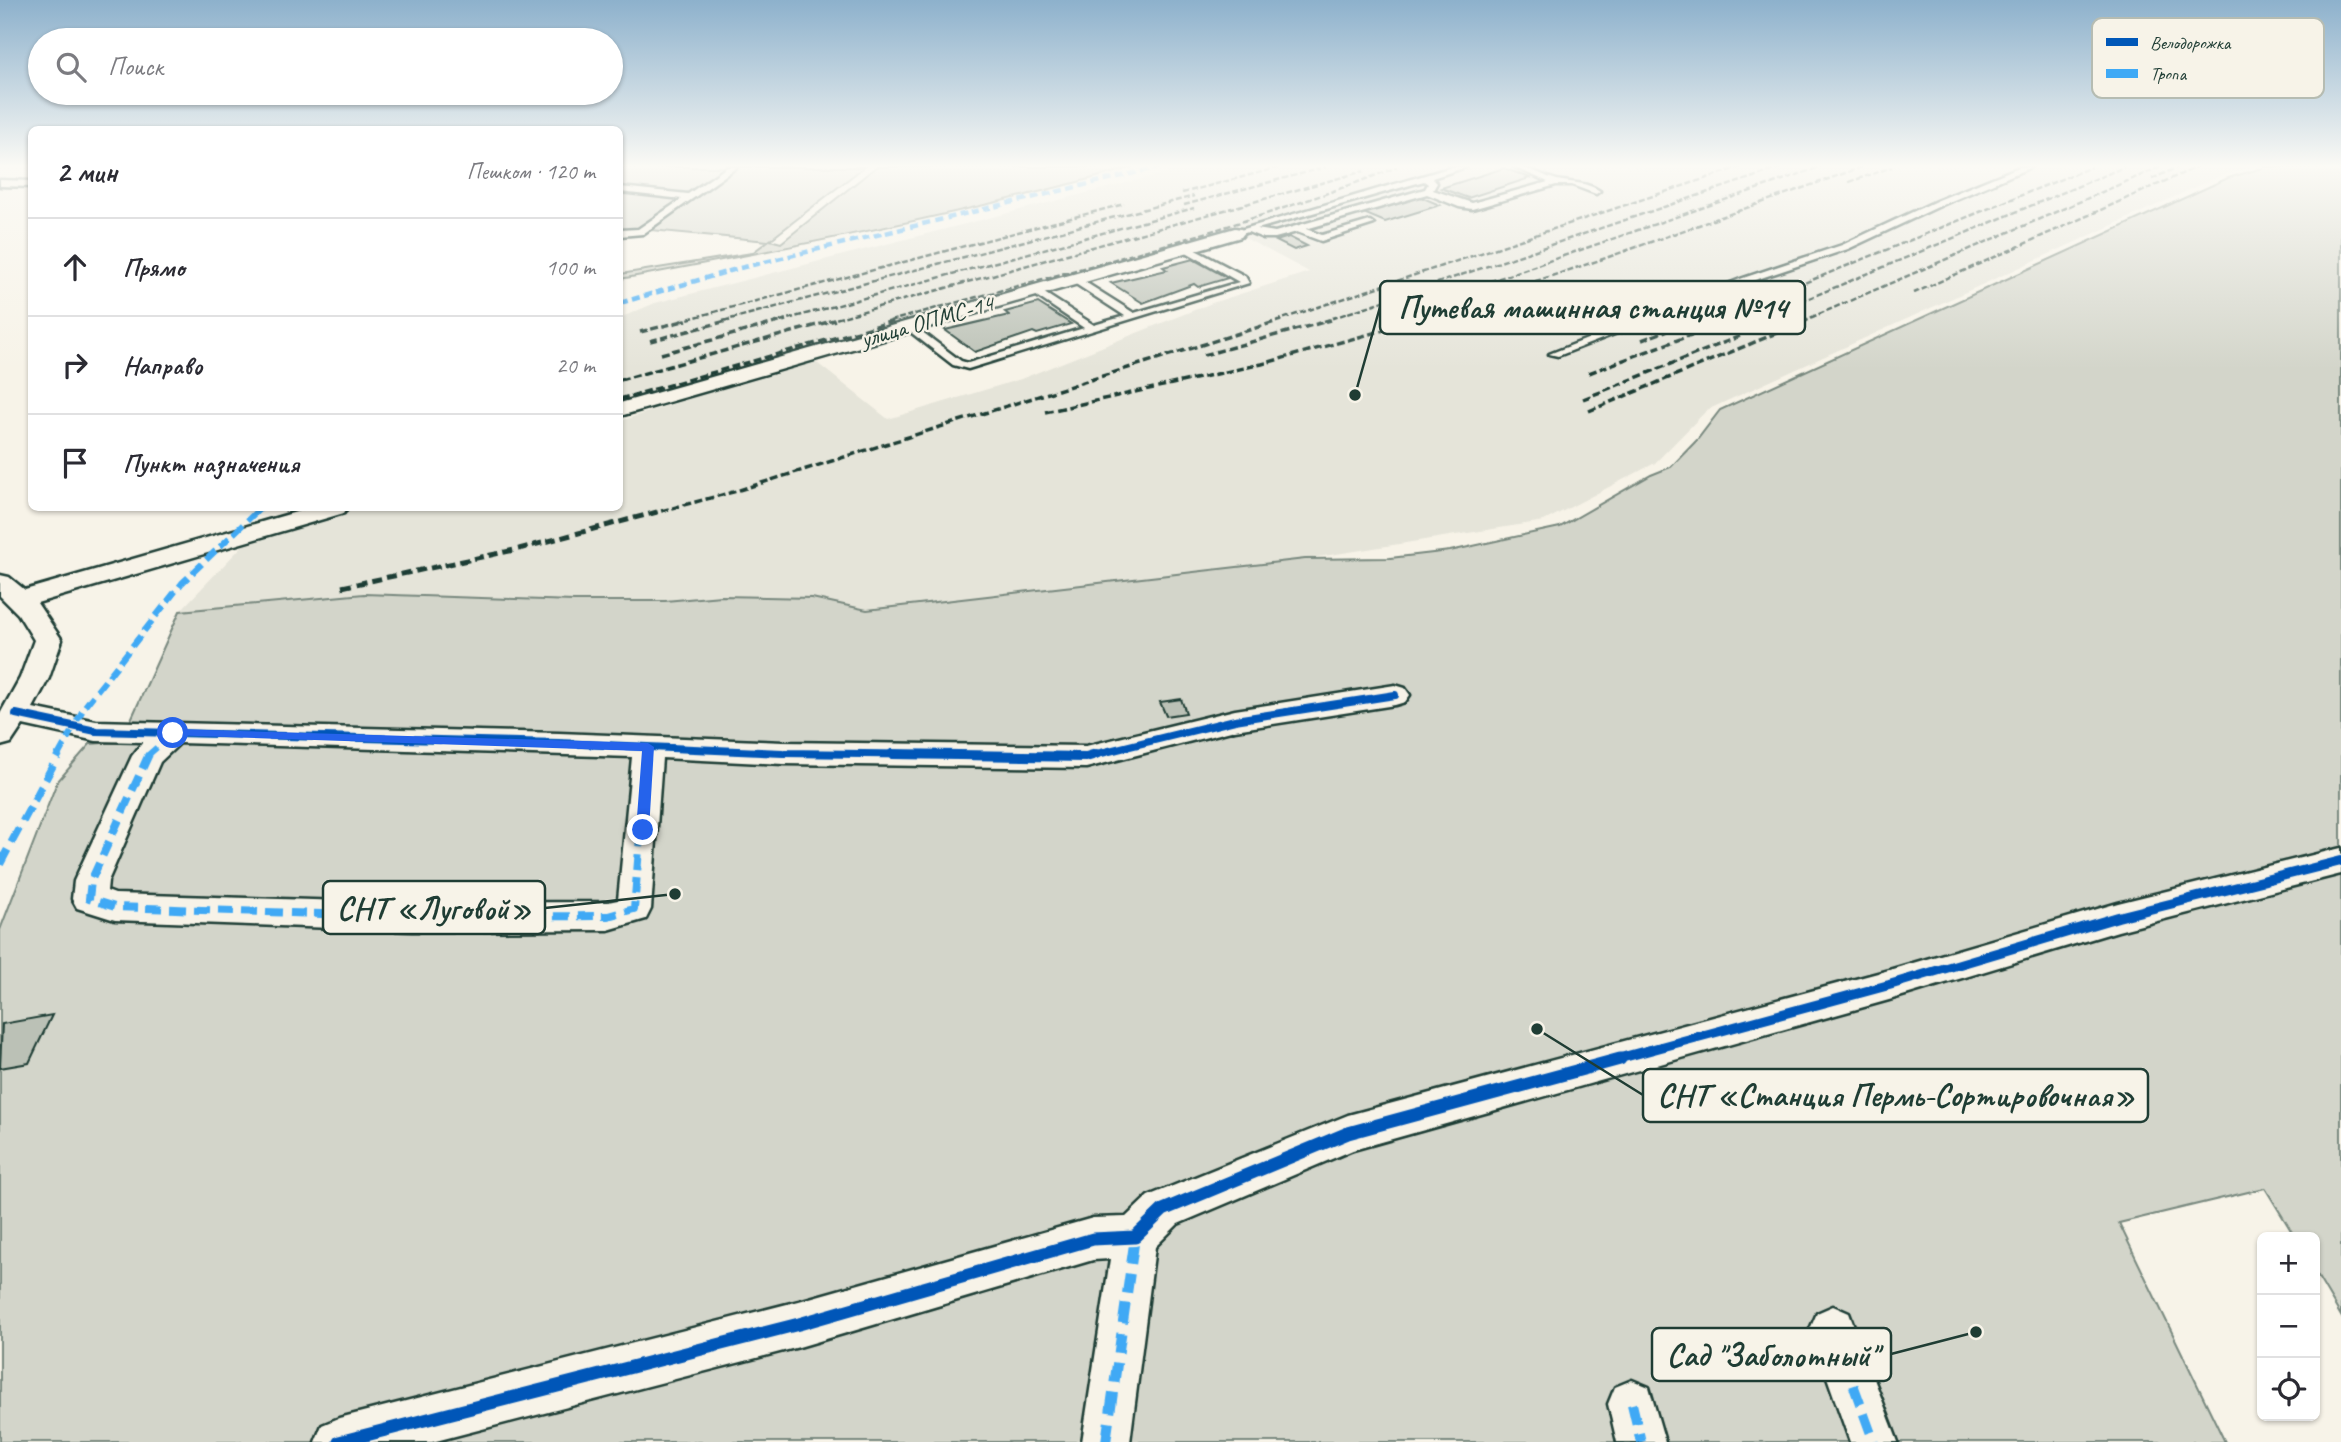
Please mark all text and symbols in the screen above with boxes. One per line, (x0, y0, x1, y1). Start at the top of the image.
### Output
legend (2092, 18, 2324, 98)
search box (28, 28, 623, 105)
text: Велодорожка (2150, 31, 2232, 55)
icon: search (52, 48, 90, 86)
text: Поиск (108, 50, 163, 83)
text: Тропа (2150, 62, 2187, 86)
text: 2 мин (56, 153, 117, 191)
text: Пешком · 120 m (467, 157, 595, 186)
icon: ahead (56, 248, 94, 286)
text: Прямо (123, 251, 185, 284)
text: 100 m (546, 253, 595, 282)
callout: Путевая машинная станция №14 (1380, 281, 1805, 334)
street label: улица ОПМС-14 (855, 287, 999, 355)
text: Путевая машинная станция №14 (1399, 287, 1791, 328)
icon: right (56, 346, 94, 384)
text: Направо (123, 349, 202, 382)
text: 20 m (556, 351, 595, 380)
icon: arrive (56, 444, 94, 482)
text: Пункт назначения (123, 447, 299, 480)
route start (157, 717, 188, 748)
route end (627, 814, 658, 845)
callout: СНТ «Луговой» (323, 881, 545, 934)
text: СНТ «Луговой» (337, 888, 531, 929)
callout: СНТ «Станция Пермь-Сортировочная» (1643, 1069, 2148, 1122)
text: СНТ «Станция Пермь-Сортировочная» (1657, 1075, 2135, 1116)
map controls (2257, 1232, 2320, 1421)
button: + (2257, 1232, 2320, 1295)
button: − (2257, 1295, 2320, 1358)
callout: Сад "Заболотный" (1652, 1328, 1891, 1381)
text: Сад "Заболотный" (1667, 1335, 1885, 1376)
button: locate (2257, 1358, 2320, 1421)

